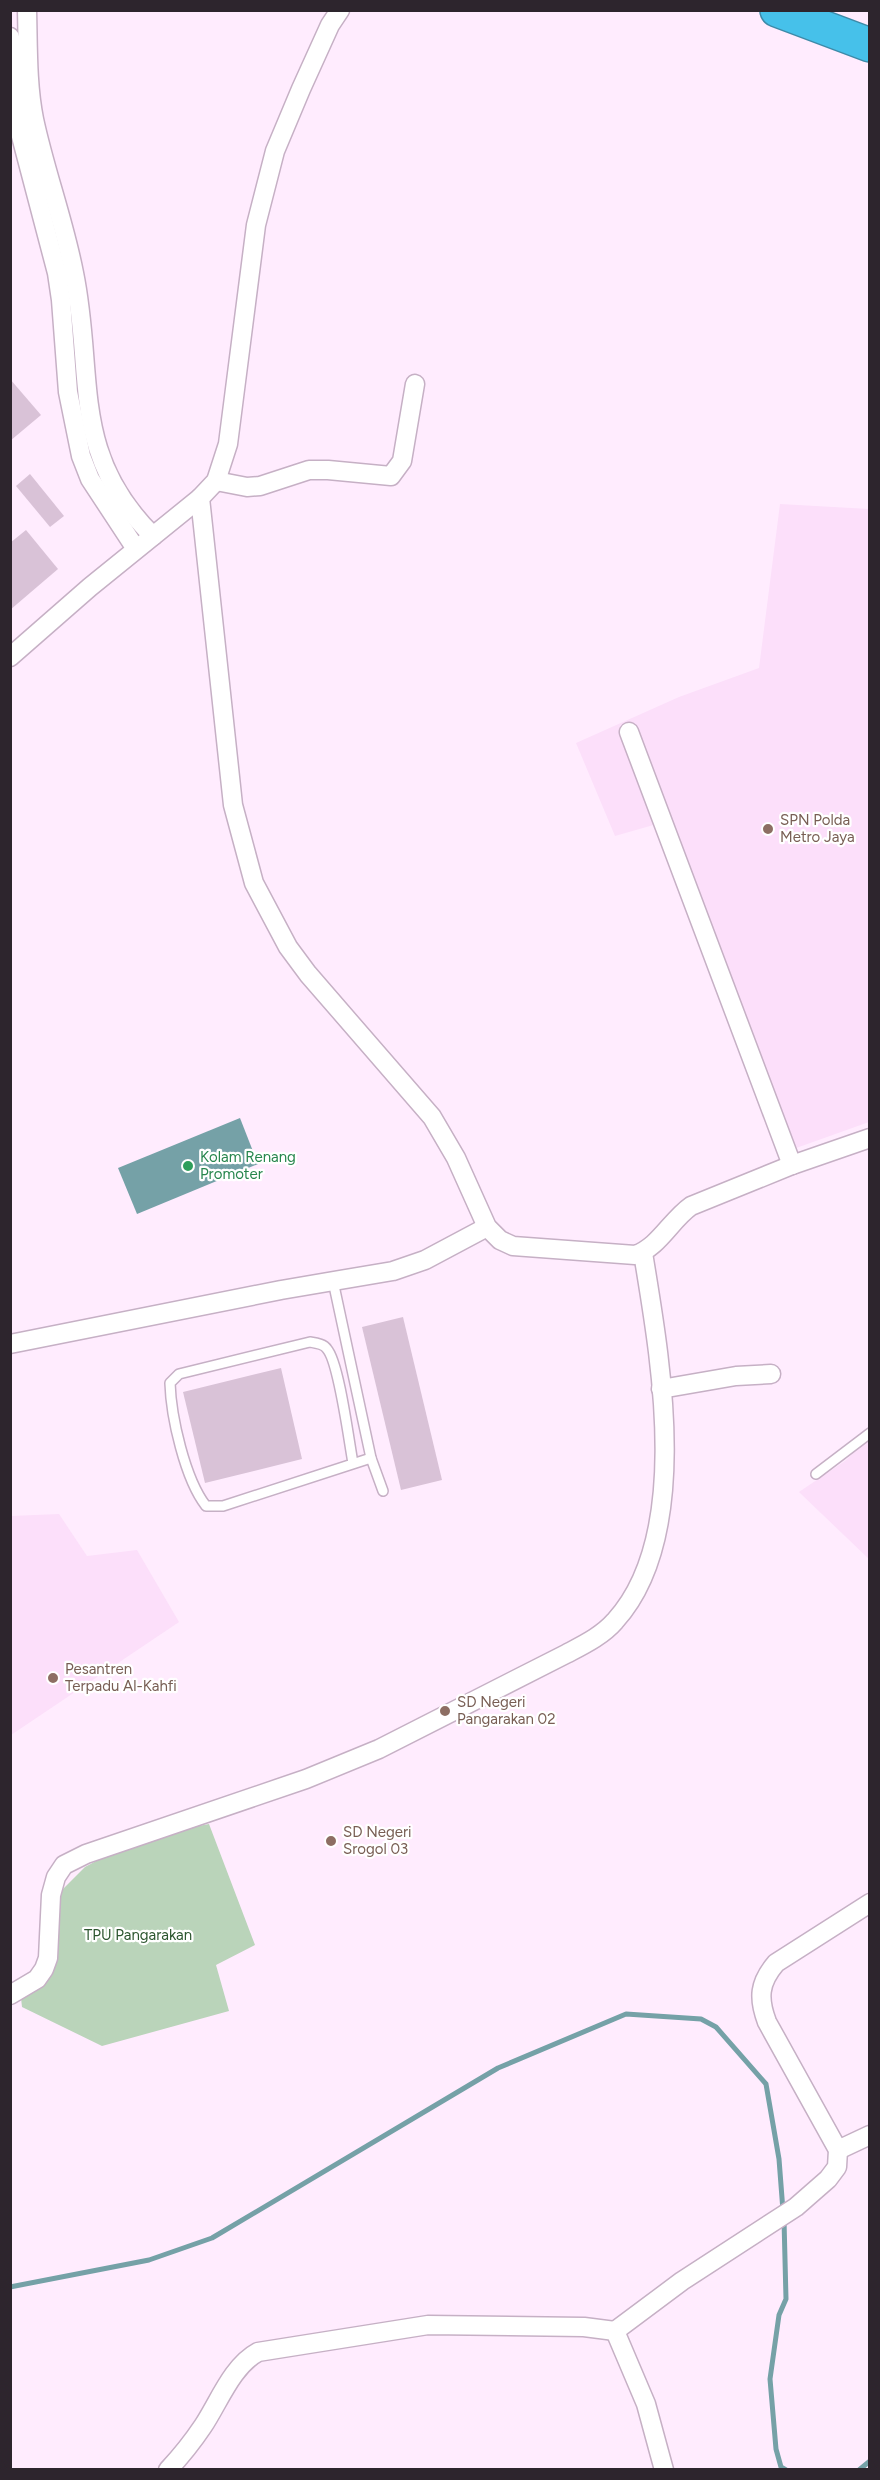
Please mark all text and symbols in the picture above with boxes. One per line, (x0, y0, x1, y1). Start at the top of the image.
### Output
place label: SPN Polda Metro Jaya (780, 811, 855, 846)
marker: SPN Polda Metro Jaya (761, 822, 775, 836)
place label: Kolam Renang Promoter (200, 1148, 296, 1183)
marker: Kolam Renang Promoter (181, 1159, 195, 1173)
place label: Pesantren Terpadu Al-Kahfi (65, 1660, 177, 1695)
marker: Pesantren Terpadu Al-Kahfi (46, 1671, 60, 1685)
place label: SD Negeri Pangarakan 02 (457, 1693, 556, 1728)
marker: SD Negeri Pangarakan 02 (438, 1704, 452, 1718)
place label: SD Negeri Srogol 03 (343, 1823, 412, 1858)
marker: SD Negeri Srogol 03 (324, 1834, 338, 1848)
park label: TPU Pangarakan (84, 1926, 192, 1944)

